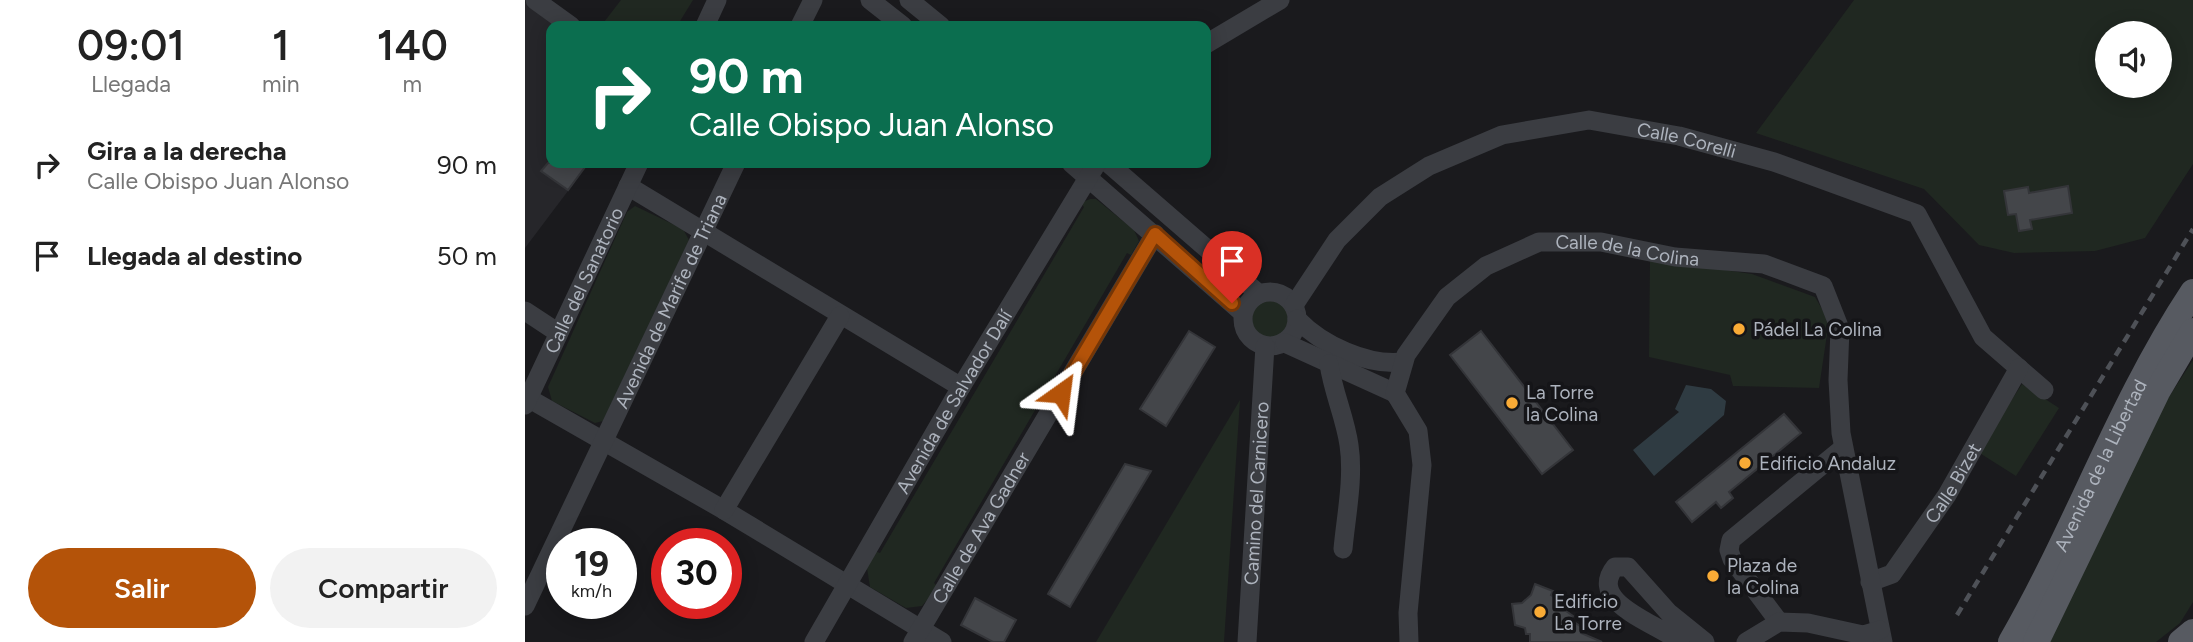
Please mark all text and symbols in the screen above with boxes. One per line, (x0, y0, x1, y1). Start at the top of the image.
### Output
text: 09:01 (77, 20, 185, 71)
text: 1 (272, 20, 290, 71)
text: 140 (377, 20, 448, 71)
map controls (2095, 21, 2172, 98)
button: sound (2095, 21, 2172, 98)
text: 90 m (689, 46, 804, 105)
icon: right (574, 49, 665, 140)
text: Llegada (91, 70, 171, 98)
text: min (262, 70, 300, 98)
text: m (403, 70, 422, 98)
text: Calle Obispo Juan Alonso (689, 106, 1054, 144)
street label: Calle Corelli (1635, 117, 1739, 163)
text: Gira a la derecha (87, 135, 287, 167)
icon: right (28, 146, 66, 184)
text: 90 m (437, 149, 497, 181)
text: Calle Obispo Juan Alonso (87, 167, 349, 195)
street label: Avenida de Marife de Triana (609, 190, 731, 412)
street label: Calle del Sanatorio (540, 203, 628, 357)
pin (1202, 231, 1262, 303)
street label: Calle de la Colina (1555, 231, 1700, 270)
icon: arrive (28, 237, 66, 275)
text: Llegada al destino (87, 240, 302, 272)
text: 50 m (437, 240, 497, 272)
icon: arrive (1213, 242, 1251, 280)
street label: Avenida de Salvador Dalí (891, 304, 1017, 497)
place label: Pádel La Colina (1753, 318, 1882, 341)
marker: Pádel La Colina (1731, 321, 1747, 337)
position arrow (1024, 356, 1098, 430)
street label: Avenida de la Libertad (2049, 375, 2151, 555)
place label: La Torre la Colina (1526, 381, 1598, 426)
marker: La Torre la Colina (1504, 395, 1520, 411)
street label: Camino del Carnicero (1239, 401, 1273, 586)
street label: Calle Bizet (1920, 439, 1986, 527)
street label: Calle de Ava Gadner (927, 447, 1035, 608)
place label: Edificio Andaluz (1759, 452, 1896, 475)
marker: Edificio Andaluz (1737, 455, 1753, 471)
speed limit sign: 30 (651, 528, 742, 619)
text: 19 (574, 543, 609, 585)
button: Salir (28, 548, 256, 628)
button: Compartir (270, 548, 497, 628)
place label: Plaza de la Colina (1727, 554, 1799, 599)
marker: Plaza de la Colina (1705, 568, 1721, 584)
text: km/h (571, 580, 612, 602)
place label: Edificio La Torre (1554, 590, 1622, 635)
marker: Edificio La Torre (1532, 604, 1548, 620)

